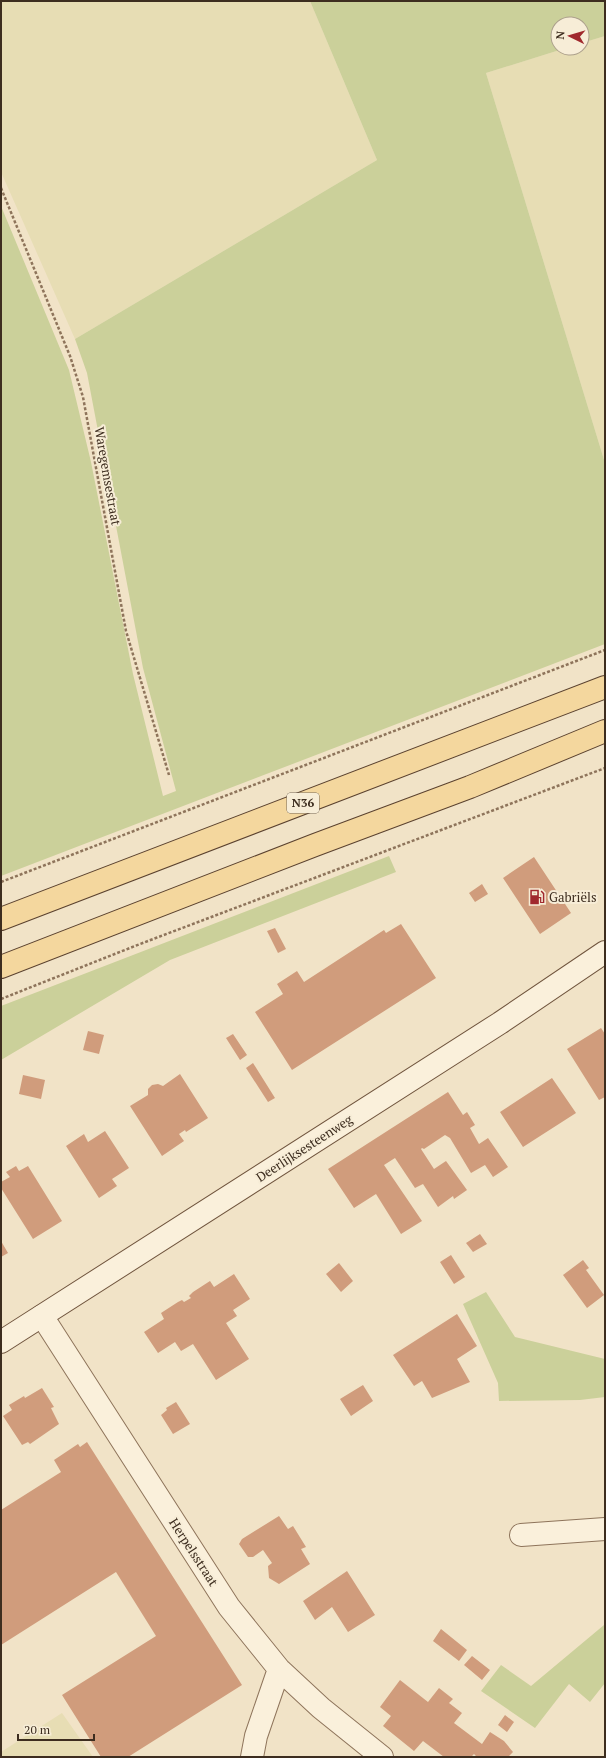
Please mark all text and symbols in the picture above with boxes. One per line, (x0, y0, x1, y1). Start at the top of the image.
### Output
north arrow (550, 16, 590, 56)
text: N (553, 30, 567, 40)
street label: Waregemsestraat (90, 425, 126, 527)
road number: N36 (287, 793, 319, 813)
fuel station icon: Gabriëls (528, 888, 546, 906)
place label: Gabriëls (549, 888, 597, 906)
street label: Deerlijksesteenweg (252, 1110, 356, 1186)
street label: Herpelsstraat (165, 1514, 223, 1590)
scale bar (18, 1716, 94, 1742)
text: 20 m (24, 1722, 51, 1737)

